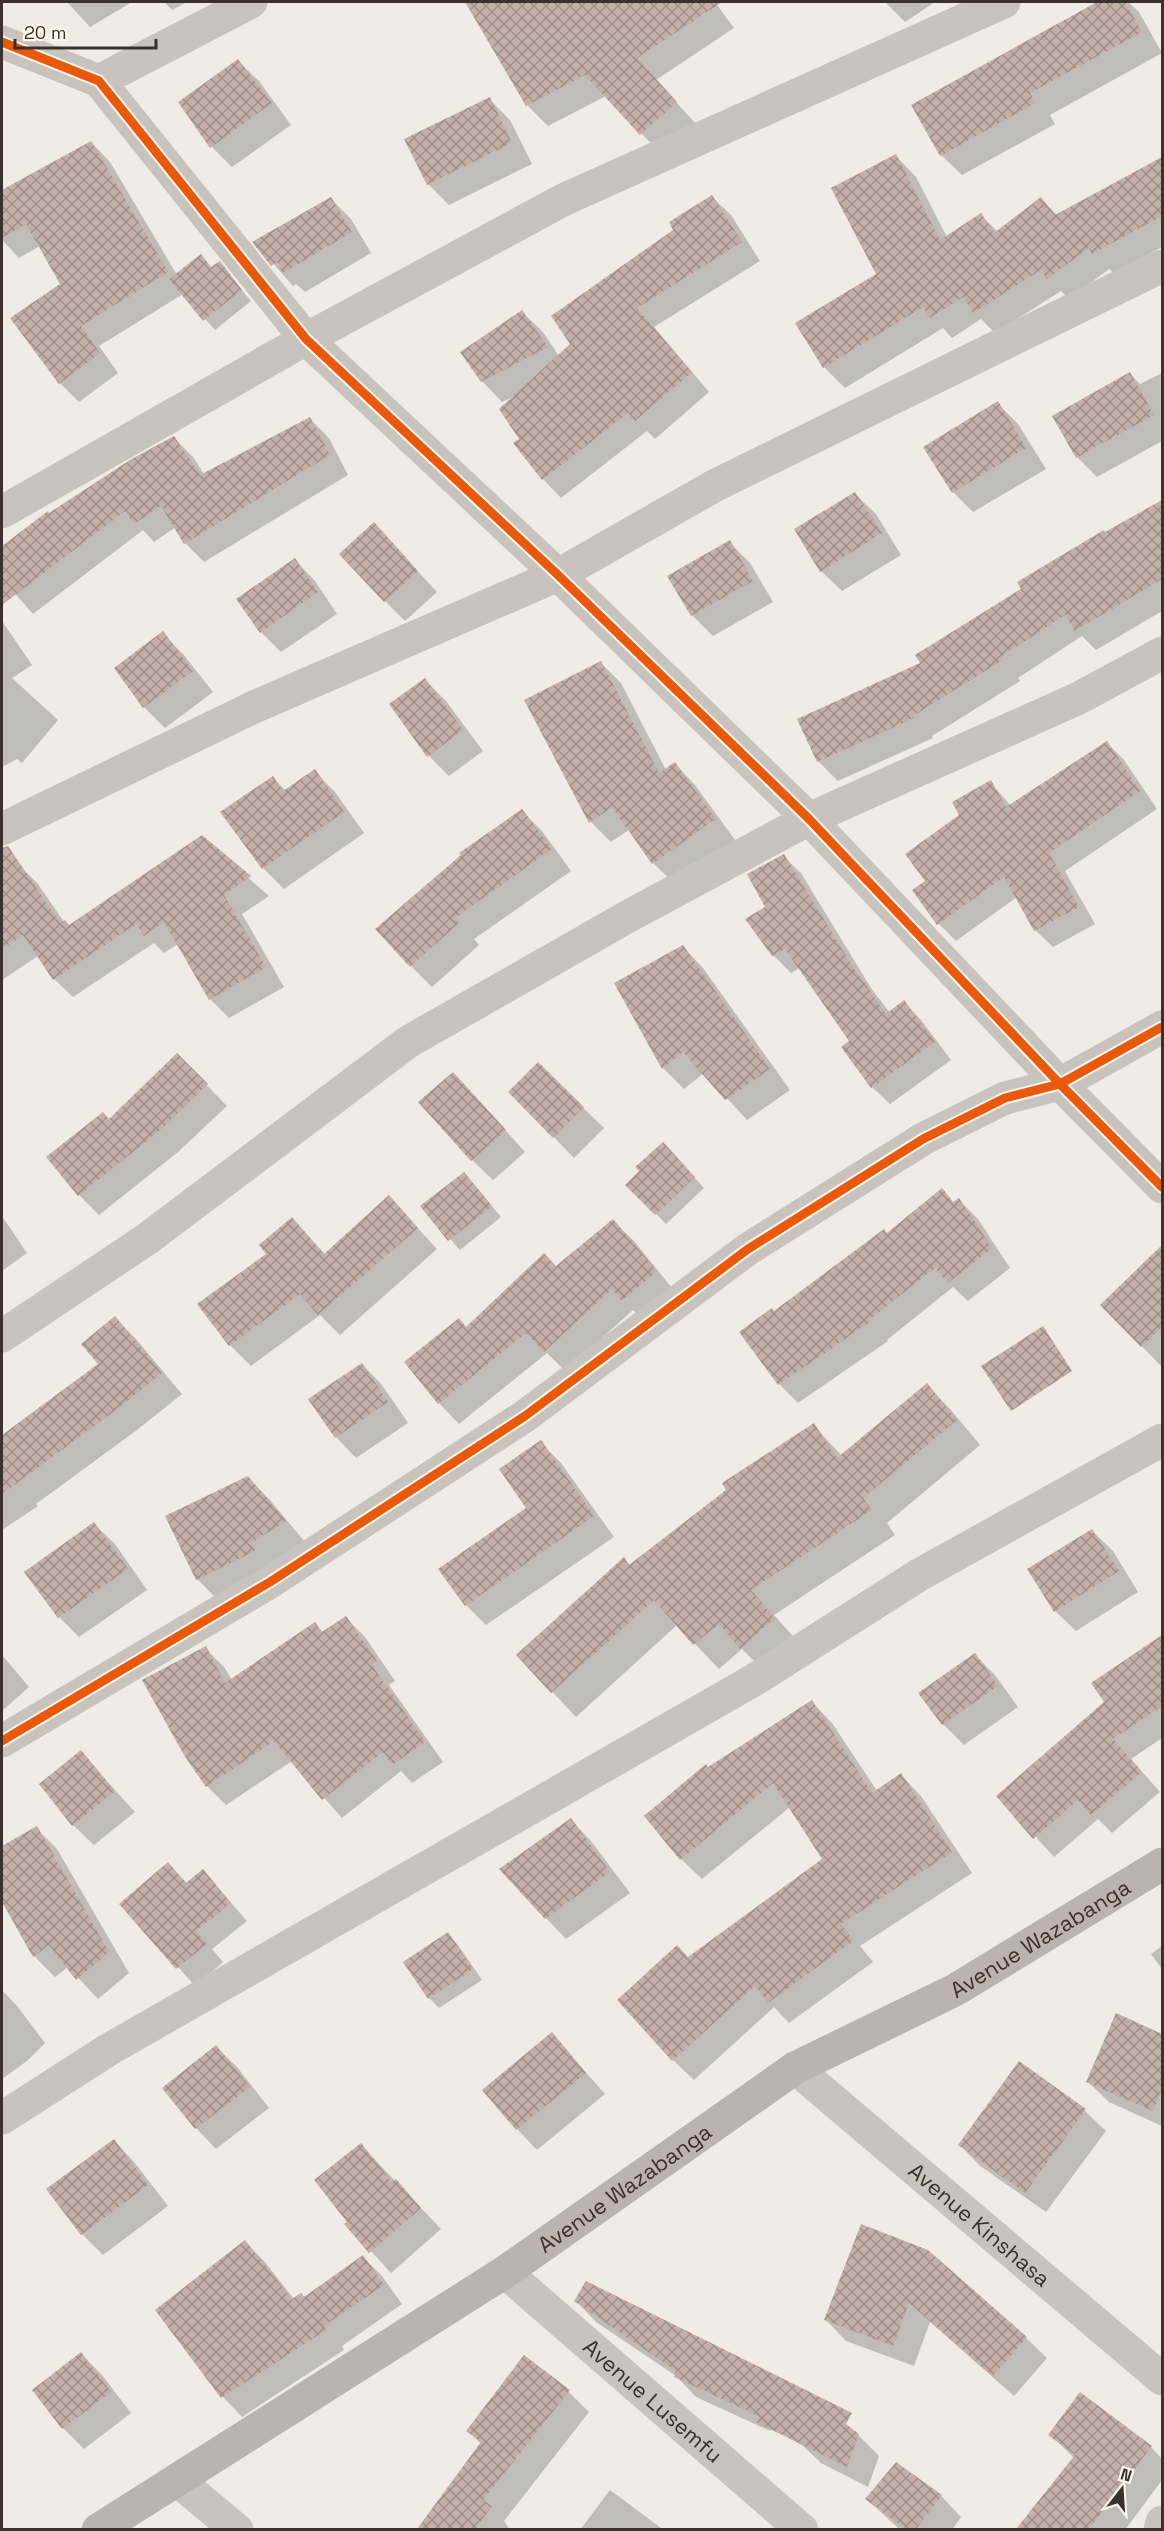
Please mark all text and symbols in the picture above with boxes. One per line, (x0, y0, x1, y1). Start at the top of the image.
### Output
scale bar (15, 12, 156, 50)
text: 20 m (24, 21, 67, 44)
street label: Avenue Wazabanga (945, 1873, 1136, 2004)
street label: Avenue Wazabanga (532, 2117, 717, 2259)
street label: Avenue Kinshasa (903, 2156, 1057, 2293)
street label: Avenue Lusemfu (578, 2333, 728, 2469)
north arrow (1092, 2459, 1152, 2519)
text: N (1118, 2464, 1134, 2487)

